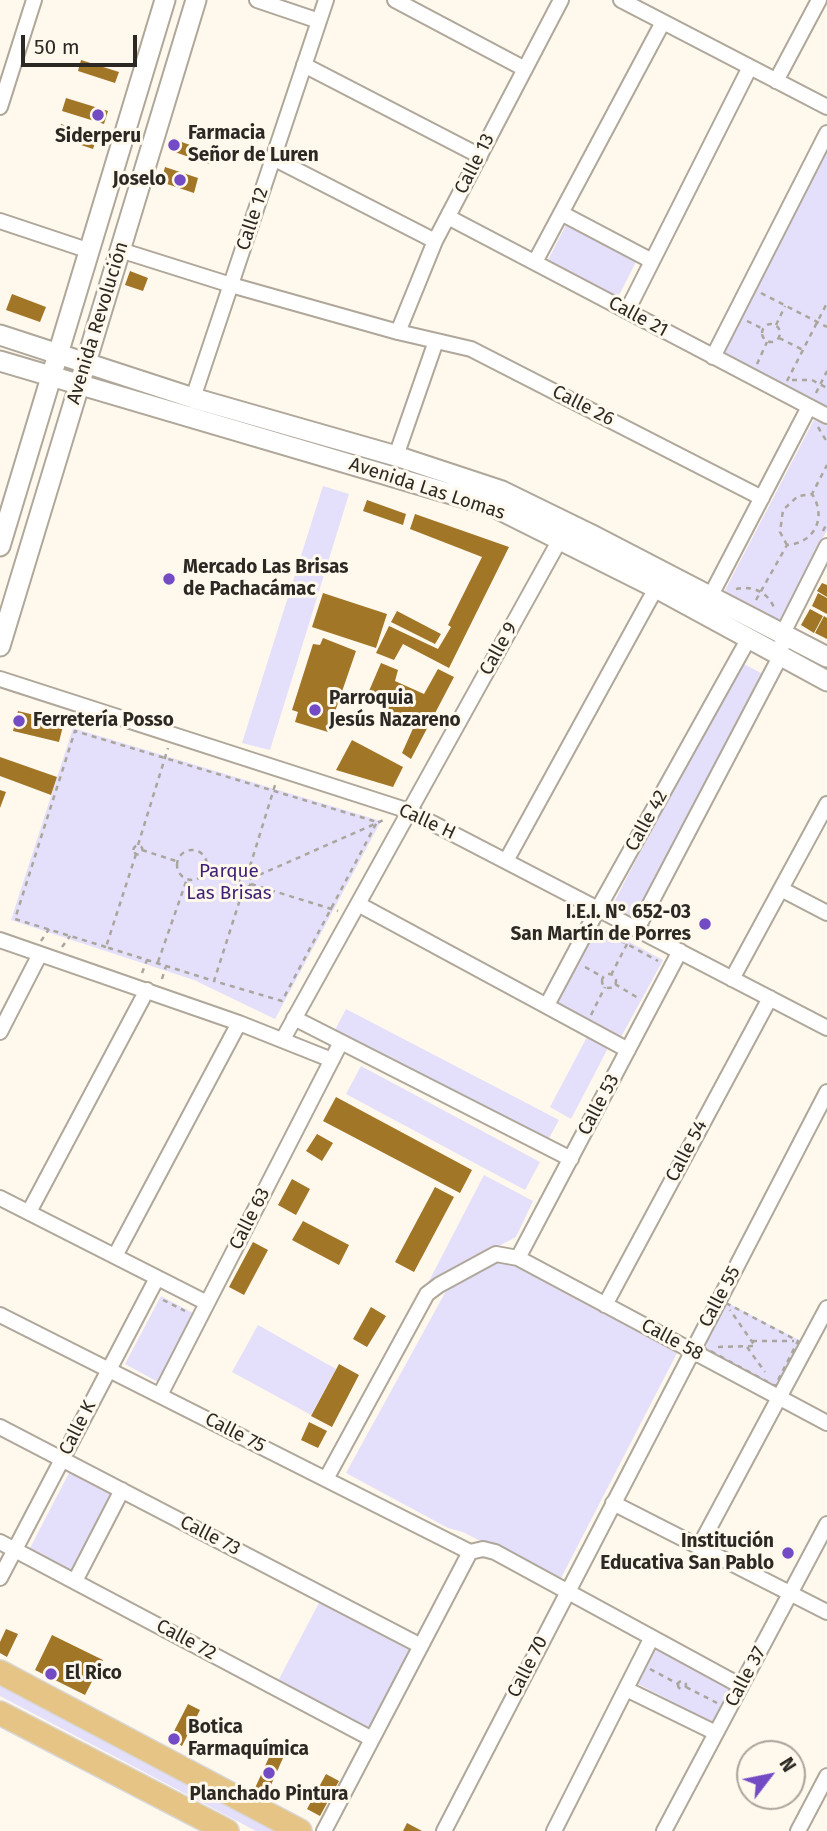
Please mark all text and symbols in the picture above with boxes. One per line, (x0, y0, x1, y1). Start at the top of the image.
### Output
scale bar (24, 21, 140, 65)
text: 50 m (34, 34, 80, 60)
marker: Siderperu (90, 107, 106, 123)
place label: Farmacia Señor de Luren (188, 123, 319, 167)
place label: Siderperu (55, 126, 141, 148)
street label: Calle 13 (450, 130, 500, 198)
marker: Farmacia Señor de Luren (166, 137, 182, 153)
place label: Joselo (113, 169, 166, 191)
marker: Joselo (172, 172, 188, 188)
street label: Calle 12 (232, 185, 274, 253)
street label: Avenida Revolución (62, 239, 134, 407)
street label: Calle 21 (604, 292, 672, 342)
street label: Calle 26 (548, 381, 618, 431)
street label: Avenida Las Lomas (346, 453, 508, 525)
place label: Mercado Las Brisas de Pachacámac (183, 557, 348, 601)
marker: Mercado Las Brisas de Pachacámac (161, 571, 177, 587)
street label: Calle 9 (475, 619, 523, 679)
place label: Parroquia Jesús Nazareno (329, 688, 461, 732)
marker: Parroquia Jesús Nazareno (307, 702, 323, 718)
place label: Ferretería Posso (33, 710, 174, 732)
marker: Ferretería Posso (11, 713, 27, 729)
street label: Calle 42 (621, 787, 673, 855)
street label: Calle H (395, 799, 459, 845)
park label: Parque Las Brisas (186, 861, 272, 905)
place label: I.E.I. N° 652-03 San Martín de Porres (510, 902, 691, 946)
marker: I.E.I. N° 652-03 San Martín de Porres (697, 916, 713, 932)
street label: Calle 53 (573, 1071, 625, 1139)
street label: Calle 54 (661, 1116, 713, 1186)
street label: Calle 63 (225, 1184, 275, 1254)
street label: Calle 55 (694, 1263, 746, 1331)
street label: Calle 58 (637, 1314, 707, 1366)
street label: Calle K (55, 1397, 101, 1459)
street label: Calle 75 (201, 1408, 269, 1458)
street label: Calle 73 (176, 1511, 244, 1561)
place label: Institución Educativa San Pablo (600, 1531, 774, 1575)
marker: Institución Educativa San Pablo (780, 1545, 796, 1561)
street label: Calle 72 (152, 1615, 220, 1665)
street label: Calle 70 (503, 1632, 553, 1702)
street label: Calle 37 (721, 1643, 771, 1711)
place label: El Rico (65, 1663, 122, 1685)
marker: El Rico (43, 1666, 59, 1682)
place label: Botica Farmaquímica (188, 1717, 309, 1761)
marker: Botica Farmaquímica (166, 1731, 182, 1747)
north arrow (736, 1740, 806, 1810)
text: N (774, 1753, 801, 1776)
marker: Planchado Pintura (261, 1765, 277, 1781)
place label: Planchado Pintura (190, 1784, 348, 1806)

